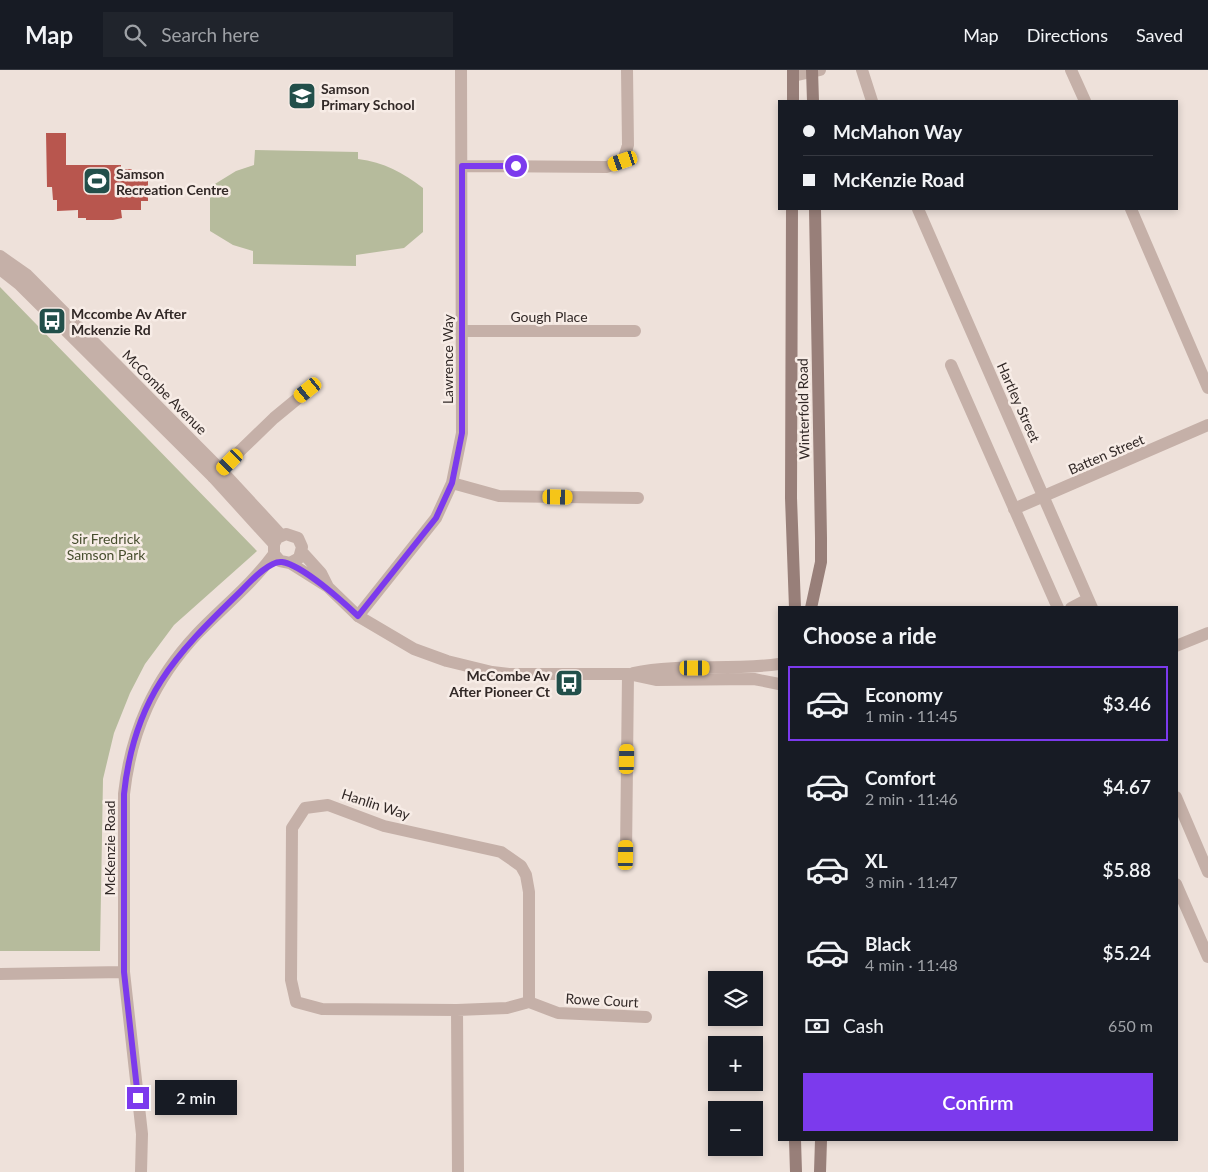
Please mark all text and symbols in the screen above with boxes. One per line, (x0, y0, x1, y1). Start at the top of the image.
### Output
search box (103, 12, 453, 57)
text: Map (25, 20, 73, 49)
icon: search (121, 21, 149, 49)
text: Search here (161, 23, 259, 46)
text: Map (963, 24, 999, 46)
text: Directions (1027, 24, 1108, 46)
text: Saved (1136, 24, 1183, 46)
place label: Samson Primary School (321, 80, 415, 113)
school or university icon: Samson Primary School (287, 81, 317, 111)
text: McMahon Way (833, 120, 962, 143)
car (606, 149, 639, 173)
route start (505, 155, 527, 177)
place label: Samson Recreation Centre (116, 165, 229, 198)
sports icon: Samson Recreation Centre (82, 166, 112, 196)
text: McKenzie Road (833, 168, 964, 191)
place label: Mccombe Av After Mckenzie Rd (71, 305, 187, 338)
bus stop icon: Mccombe Av After Mckenzie Rd (37, 306, 67, 336)
street label: Gough Place (510, 308, 588, 325)
street label: Lawrence Way (439, 313, 456, 404)
street label: McCombe Avenue (119, 346, 211, 438)
street label: Winterfold Road (794, 358, 812, 460)
street label: Hartley Street (994, 360, 1044, 444)
car (291, 375, 324, 405)
street label: Batten Street (1065, 430, 1147, 478)
car (214, 446, 245, 478)
car (542, 489, 573, 505)
park label: Sir Fredrick Samson Park (67, 530, 146, 563)
text: Choose a ride (803, 622, 937, 649)
car (680, 661, 710, 676)
place label: McCombe Av After Pioneer Ct (448, 667, 551, 700)
bus stop icon: McCombe Av After Pioneer Ct (554, 668, 584, 698)
icon: car (805, 681, 850, 726)
text: Economy (865, 683, 943, 706)
text: $3.46 (1102, 692, 1151, 715)
text: 1 min · 11:45 (865, 706, 958, 725)
car (619, 744, 634, 774)
icon: car (805, 764, 850, 809)
text: Comfort (865, 766, 936, 789)
text: $4.67 (1102, 775, 1151, 798)
street label: Hanlin Way (340, 785, 413, 823)
text: 2 min · 11:46 (865, 789, 958, 808)
street label: McKenzie Road (101, 800, 118, 896)
car (618, 840, 633, 870)
icon: car (805, 847, 850, 892)
text: XL (865, 849, 888, 872)
text: $5.88 (1102, 858, 1151, 881)
text: 3 min · 11:47 (865, 872, 958, 891)
icon: car (805, 930, 850, 975)
text: Black (865, 932, 911, 955)
text: $5.24 (1102, 941, 1151, 964)
text: 4 min · 11:48 (865, 955, 958, 974)
map controls (708, 971, 763, 1156)
button: layers (708, 971, 763, 1026)
street label: Rowe Court (565, 990, 639, 1010)
icon: cash (803, 1012, 831, 1040)
text: Cash (843, 1014, 884, 1037)
text: 650 m (1108, 1016, 1153, 1035)
button: + (708, 1036, 763, 1091)
button: Confirm (803, 1073, 1153, 1131)
callout: 2 min (156, 1080, 238, 1116)
route end (127, 1087, 149, 1109)
text: 2 min (176, 1088, 216, 1107)
button: − (708, 1101, 763, 1156)

